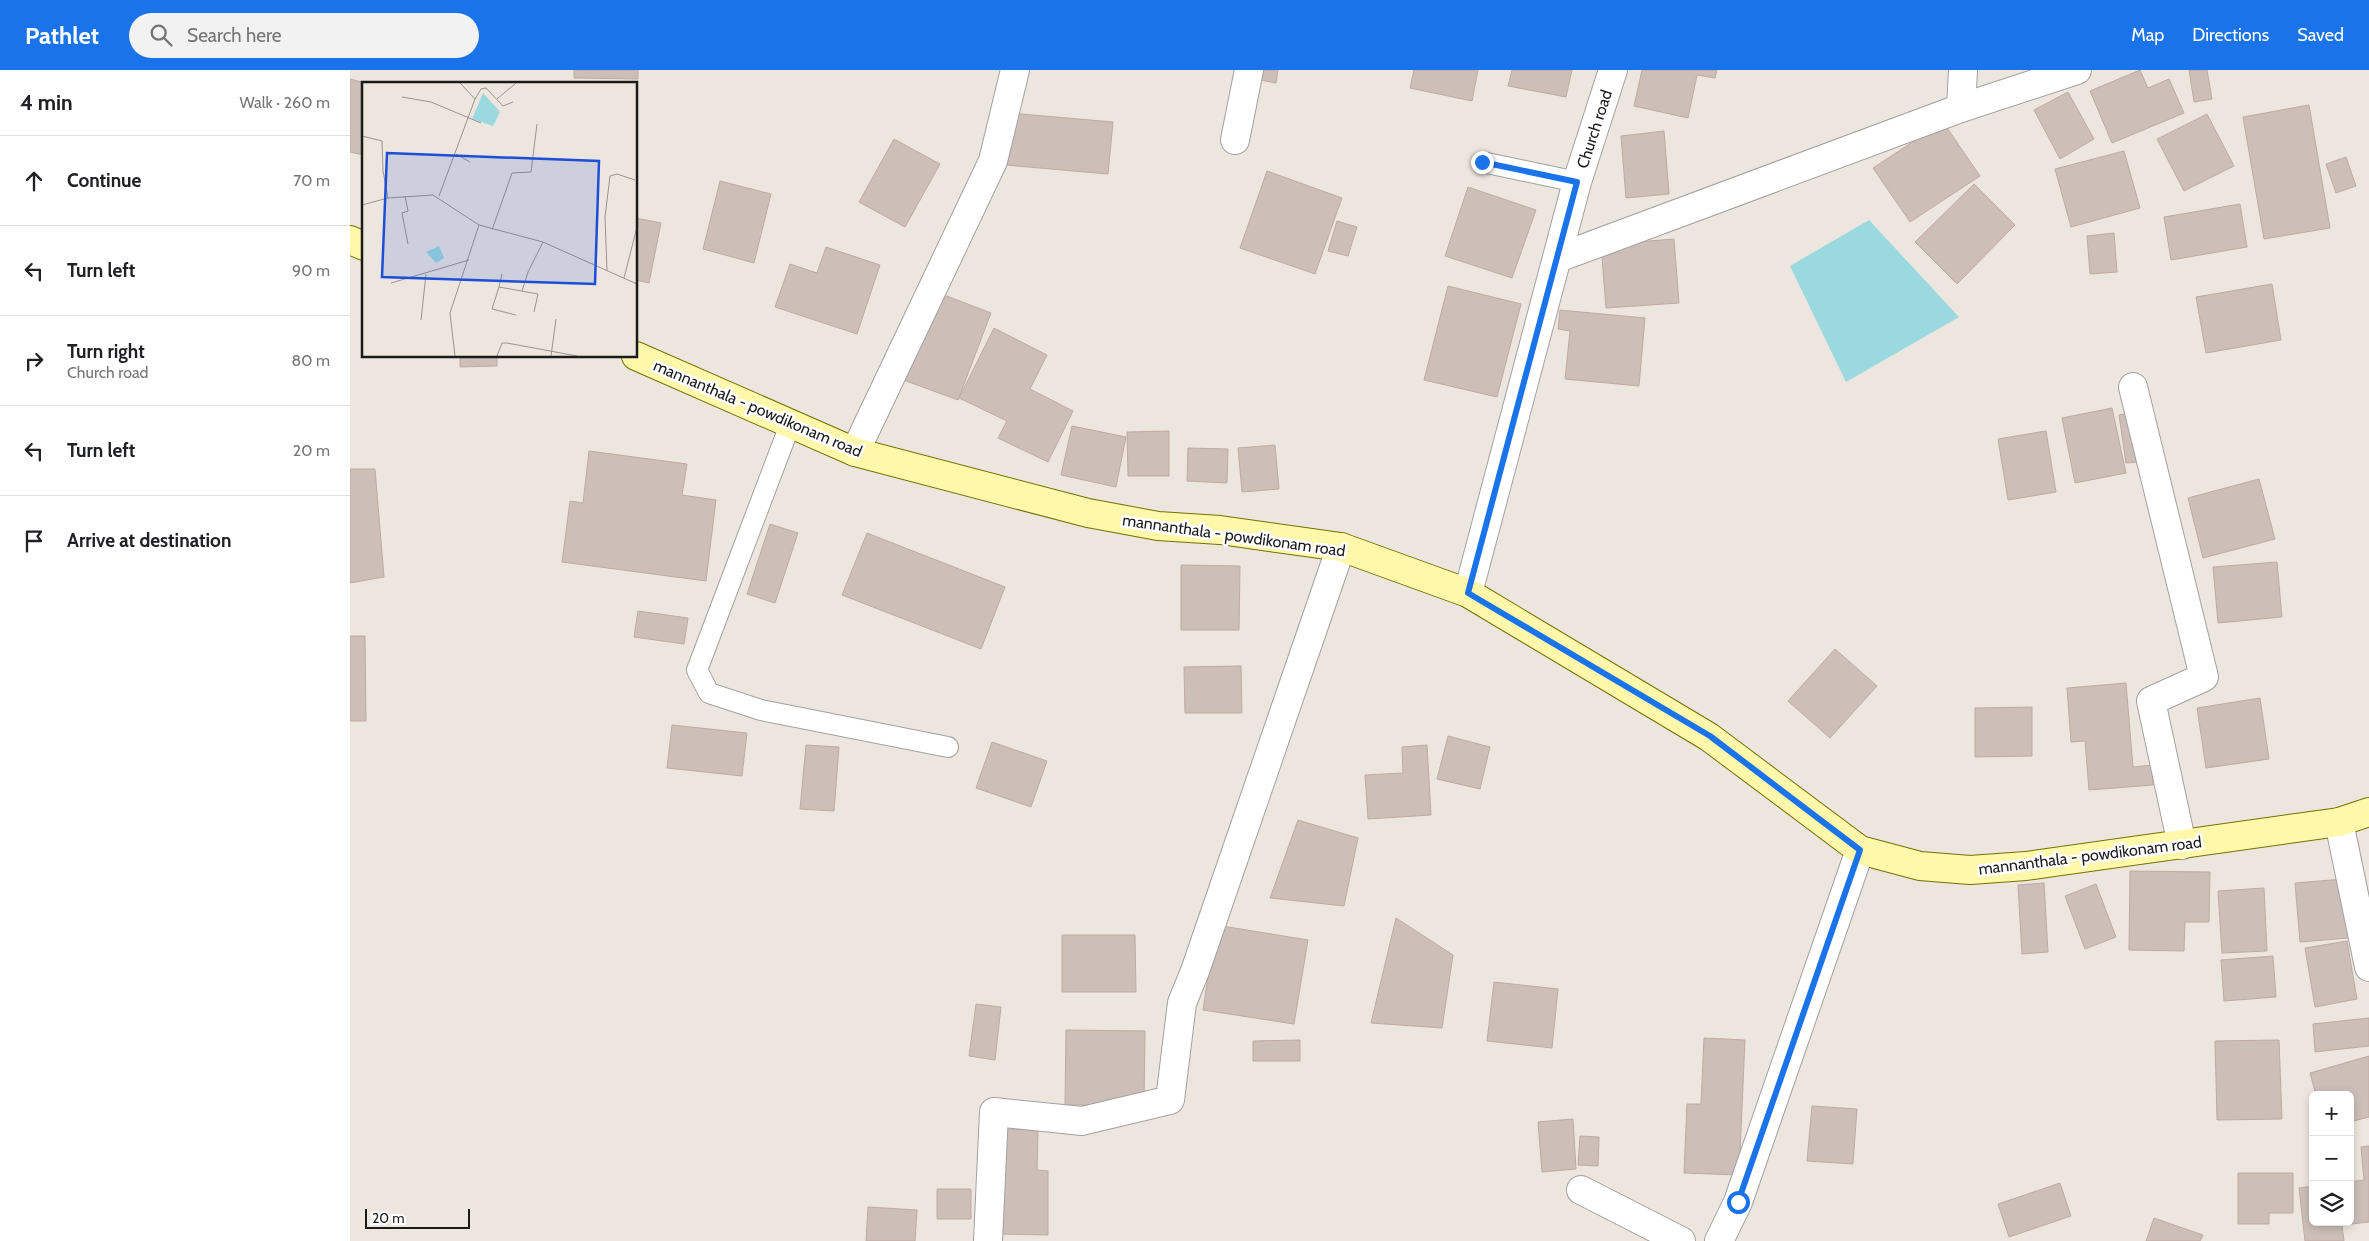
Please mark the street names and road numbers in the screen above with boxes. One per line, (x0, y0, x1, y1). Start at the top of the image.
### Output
street label: Church road (1573, 87, 1616, 171)
street label: mannanthala - powdikonam road (651, 356, 865, 461)
street label: mannanthala - powdikonam road (1121, 510, 1347, 561)
street label: mannanthala - powdikonam road (1977, 832, 2203, 879)

